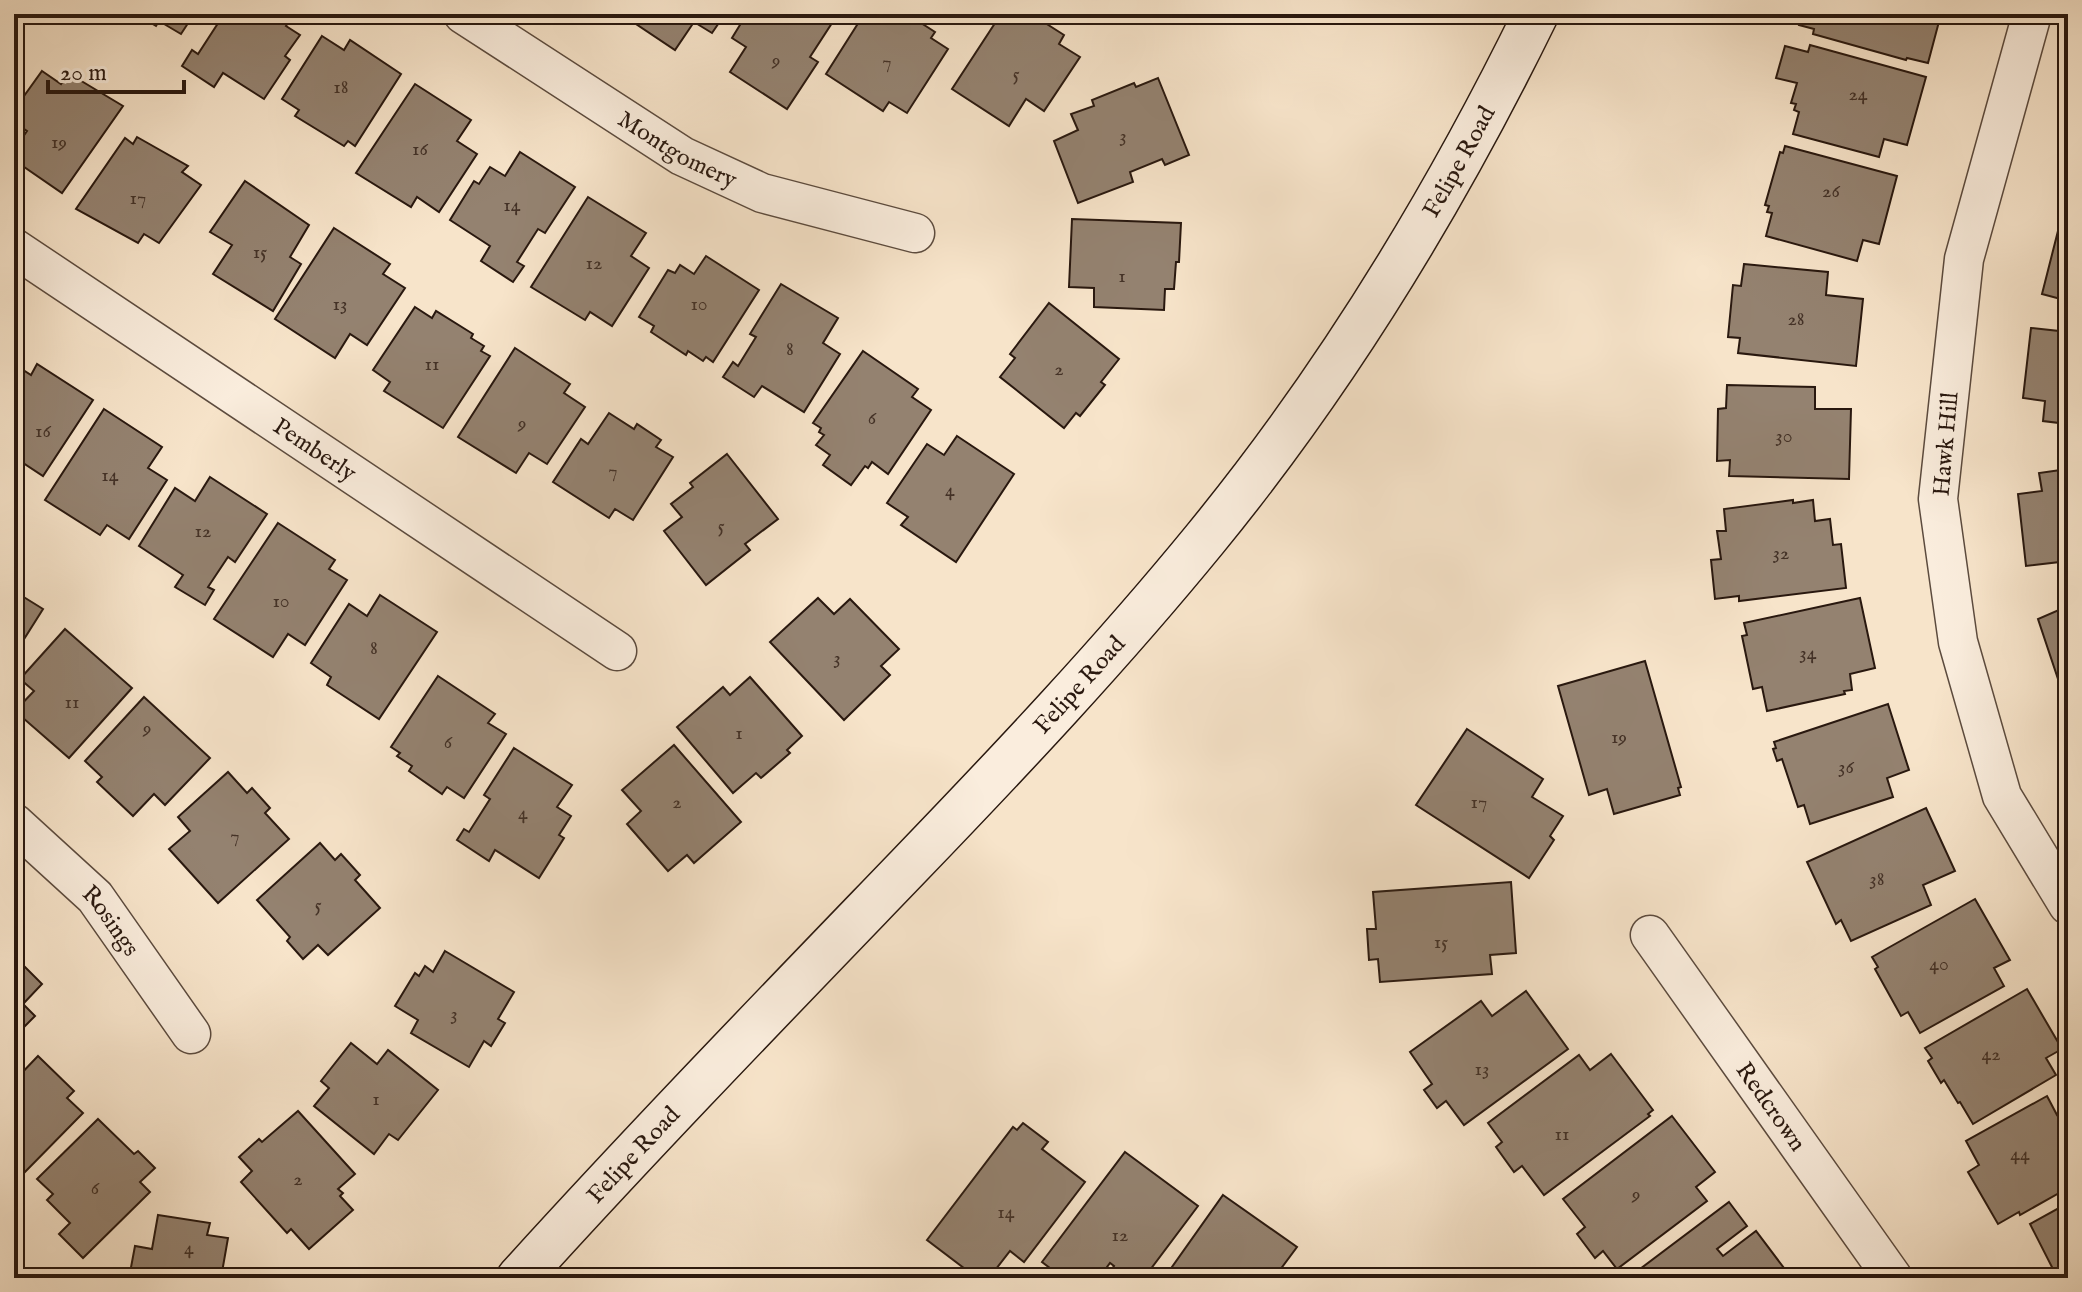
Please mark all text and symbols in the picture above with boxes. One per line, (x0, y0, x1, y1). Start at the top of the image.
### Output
scale bar (48, 44, 184, 94)
house number: 9 (771, 48, 780, 73)
house number: 7 (882, 50, 892, 75)
text: 20 m (60, 58, 107, 89)
house number: 5 (1012, 62, 1020, 87)
house number: 18 (333, 75, 349, 100)
house number: 24 (1848, 82, 1868, 107)
street label: Felipe Road (1417, 101, 1503, 223)
street label: Montgomery (611, 104, 742, 196)
house number: 3 (1119, 124, 1127, 149)
house number: 19 (51, 130, 67, 155)
house number: 16 (412, 137, 429, 162)
house number: 26 (1822, 179, 1840, 204)
house number: 17 (130, 186, 146, 211)
house number: 14 (503, 193, 521, 218)
house number: 15 (253, 240, 267, 265)
house number: 12 (586, 251, 602, 276)
house number: 1 (1118, 264, 1126, 289)
house number: 13 (333, 292, 347, 317)
house number: 10 (690, 292, 708, 317)
house number: 28 (1787, 307, 1805, 332)
house number: 8 (786, 337, 794, 362)
house number: 11 (425, 352, 439, 377)
house number: 2 (1054, 357, 1064, 382)
street label: Hawk Hill (1927, 390, 1967, 498)
house number: 6 (868, 406, 877, 431)
street label: Pemberly (267, 411, 362, 489)
house number: 9 (517, 411, 526, 436)
house number: 16 (35, 419, 52, 444)
house number: 30 (1775, 424, 1793, 449)
house number: 7 (608, 459, 618, 484)
house number: 14 (101, 463, 119, 488)
house number: 4 (945, 478, 955, 503)
house number: 5 (717, 514, 725, 539)
house number: 12 (195, 519, 211, 544)
house number: 32 (1773, 541, 1789, 566)
house number: 10 (272, 589, 290, 614)
street label: Felipe Road (1028, 630, 1133, 741)
house number: 8 (370, 636, 378, 661)
house number: 34 (1799, 641, 1817, 666)
house number: 3 (833, 646, 841, 671)
house number: 11 (65, 690, 79, 715)
house number: 9 (142, 716, 151, 741)
house number: 1 (735, 721, 743, 746)
house number: 19 (1611, 725, 1627, 750)
house number: 6 (444, 730, 453, 755)
house number: 36 (1838, 755, 1855, 780)
house number: 2 (672, 790, 682, 815)
house number: 17 (1471, 790, 1487, 815)
house number: 4 (518, 801, 528, 826)
house number: 7 (230, 824, 240, 849)
house number: 38 (1869, 867, 1885, 892)
street label: Rosings (75, 879, 146, 963)
house number: 5 (314, 893, 322, 918)
house number: 15 (1434, 930, 1448, 955)
house number: 40 (1929, 952, 1949, 977)
house number: 3 (450, 1002, 458, 1027)
house number: 42 (1981, 1042, 2001, 1067)
house number: 13 (1475, 1057, 1489, 1082)
street label: Redcrown (1728, 1057, 1813, 1158)
house number: 1 (372, 1087, 380, 1112)
street label: Felipe Road (581, 1100, 687, 1211)
house number: 11 (1555, 1122, 1569, 1147)
house number: 44 (2010, 1142, 2030, 1167)
house number: 2 (293, 1167, 303, 1192)
house number: 6 (91, 1176, 100, 1201)
house number: 9 (1631, 1182, 1640, 1207)
house number: 14 (997, 1200, 1015, 1225)
house number: 12 (1112, 1223, 1128, 1248)
house number: 4 (184, 1236, 194, 1261)

